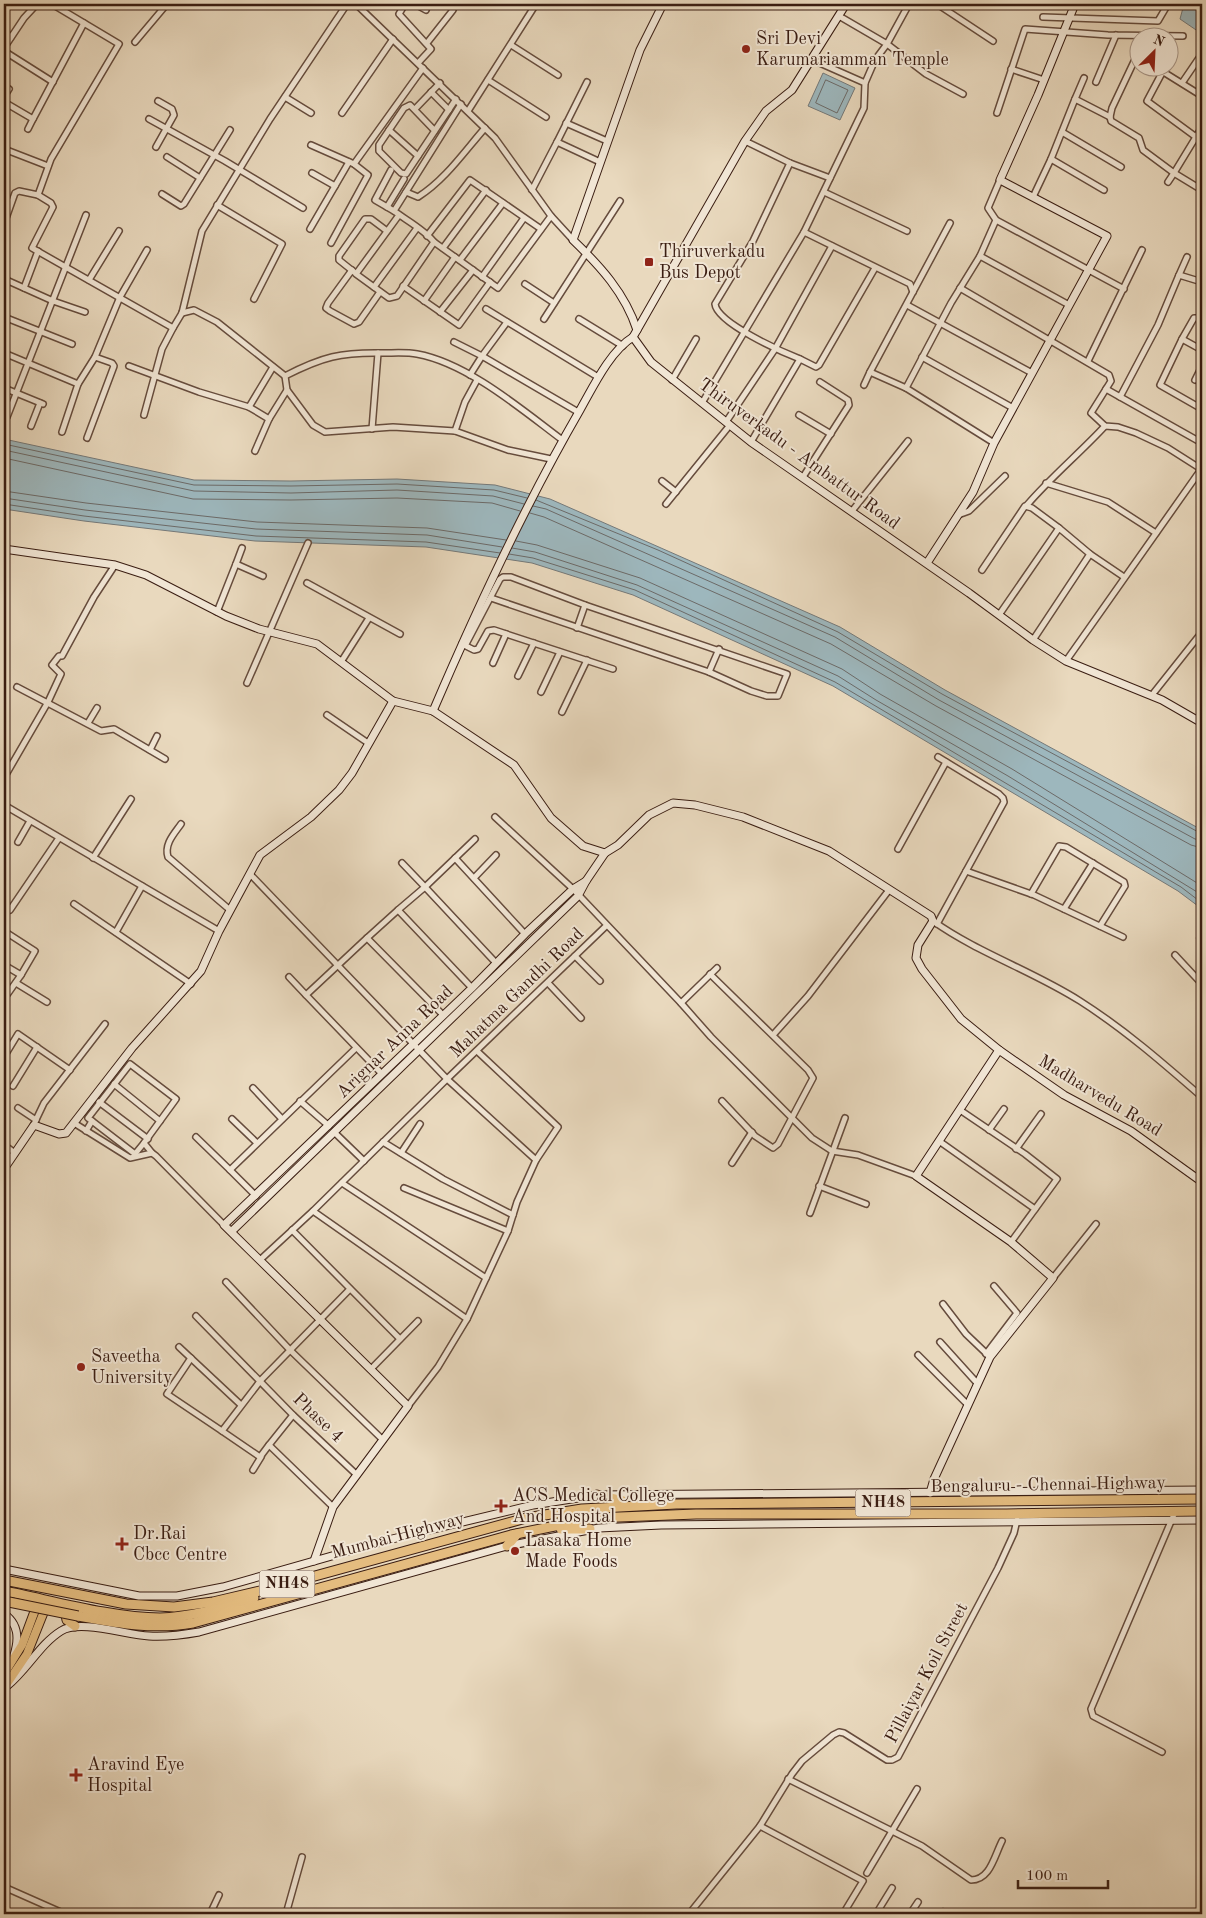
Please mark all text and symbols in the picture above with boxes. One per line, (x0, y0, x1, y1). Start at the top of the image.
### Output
north arrow (1128, 28, 1178, 78)
place label: Sri Devi Karumariamman Temple (756, 30, 949, 69)
text: N (1151, 32, 1167, 50)
marker: Sri Devi Karumariamman Temple (740, 43, 752, 55)
place label: Thiruverkadu Bus Depot (659, 243, 765, 282)
marker: Thiruverkadu Bus Depot (643, 256, 655, 268)
street label: Thiruverkadu - Ambattur Road (695, 375, 903, 533)
street label: Mahatma Gandhi Road (447, 925, 587, 1061)
street label: Arignar Anna Road (333, 982, 457, 1102)
street label: Madharvedu Road (1035, 1052, 1165, 1140)
place label: Saveetha University (91, 1348, 173, 1387)
marker: Saveetha University (75, 1361, 87, 1373)
street label: Phase 4 (289, 1390, 347, 1446)
street label: Bengaluru - Chennai Highway (930, 1474, 1166, 1496)
place label: ACS Medical College And Hospital (512, 1487, 674, 1526)
road number: NH48 (856, 1490, 910, 1516)
marker: ACS Medical College And Hospital (494, 1499, 508, 1513)
street label: Mumbai Highway (329, 1509, 467, 1562)
place label: Dr.Rai Cbcc Centre (133, 1525, 227, 1564)
place label: Lasaka Home Made Foods (525, 1532, 632, 1571)
marker: Dr.Rai Cbcc Centre (115, 1537, 129, 1551)
marker: Lasaka Home Made Foods (509, 1545, 521, 1557)
road number: NH48 (260, 1570, 314, 1598)
street label: Pillaiyar Koil Street (882, 1600, 972, 1746)
place label: Aravind Eye Hospital (87, 1756, 184, 1795)
marker: Aravind Eye Hospital (69, 1768, 83, 1782)
scale bar (1018, 1858, 1108, 1890)
text: 100 m (1026, 1869, 1068, 1884)

